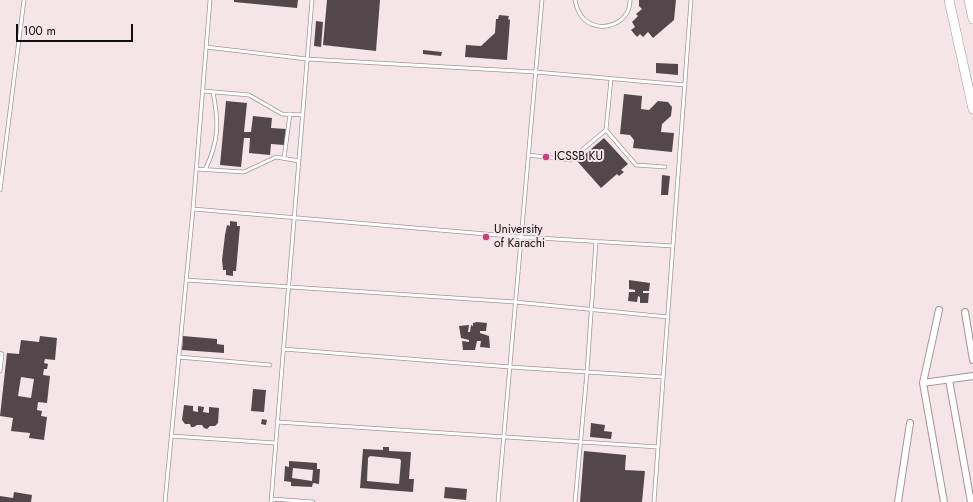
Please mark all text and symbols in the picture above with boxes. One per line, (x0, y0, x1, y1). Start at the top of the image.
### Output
scale bar (18, 16, 135, 42)
text: 100 m (23, 22, 56, 40)
place label: ICSSB KU (554, 150, 603, 164)
marker: ICSSB KU (541, 152, 551, 162)
place label: University of Karachi (494, 223, 545, 251)
marker: University of Karachi (481, 232, 491, 242)

